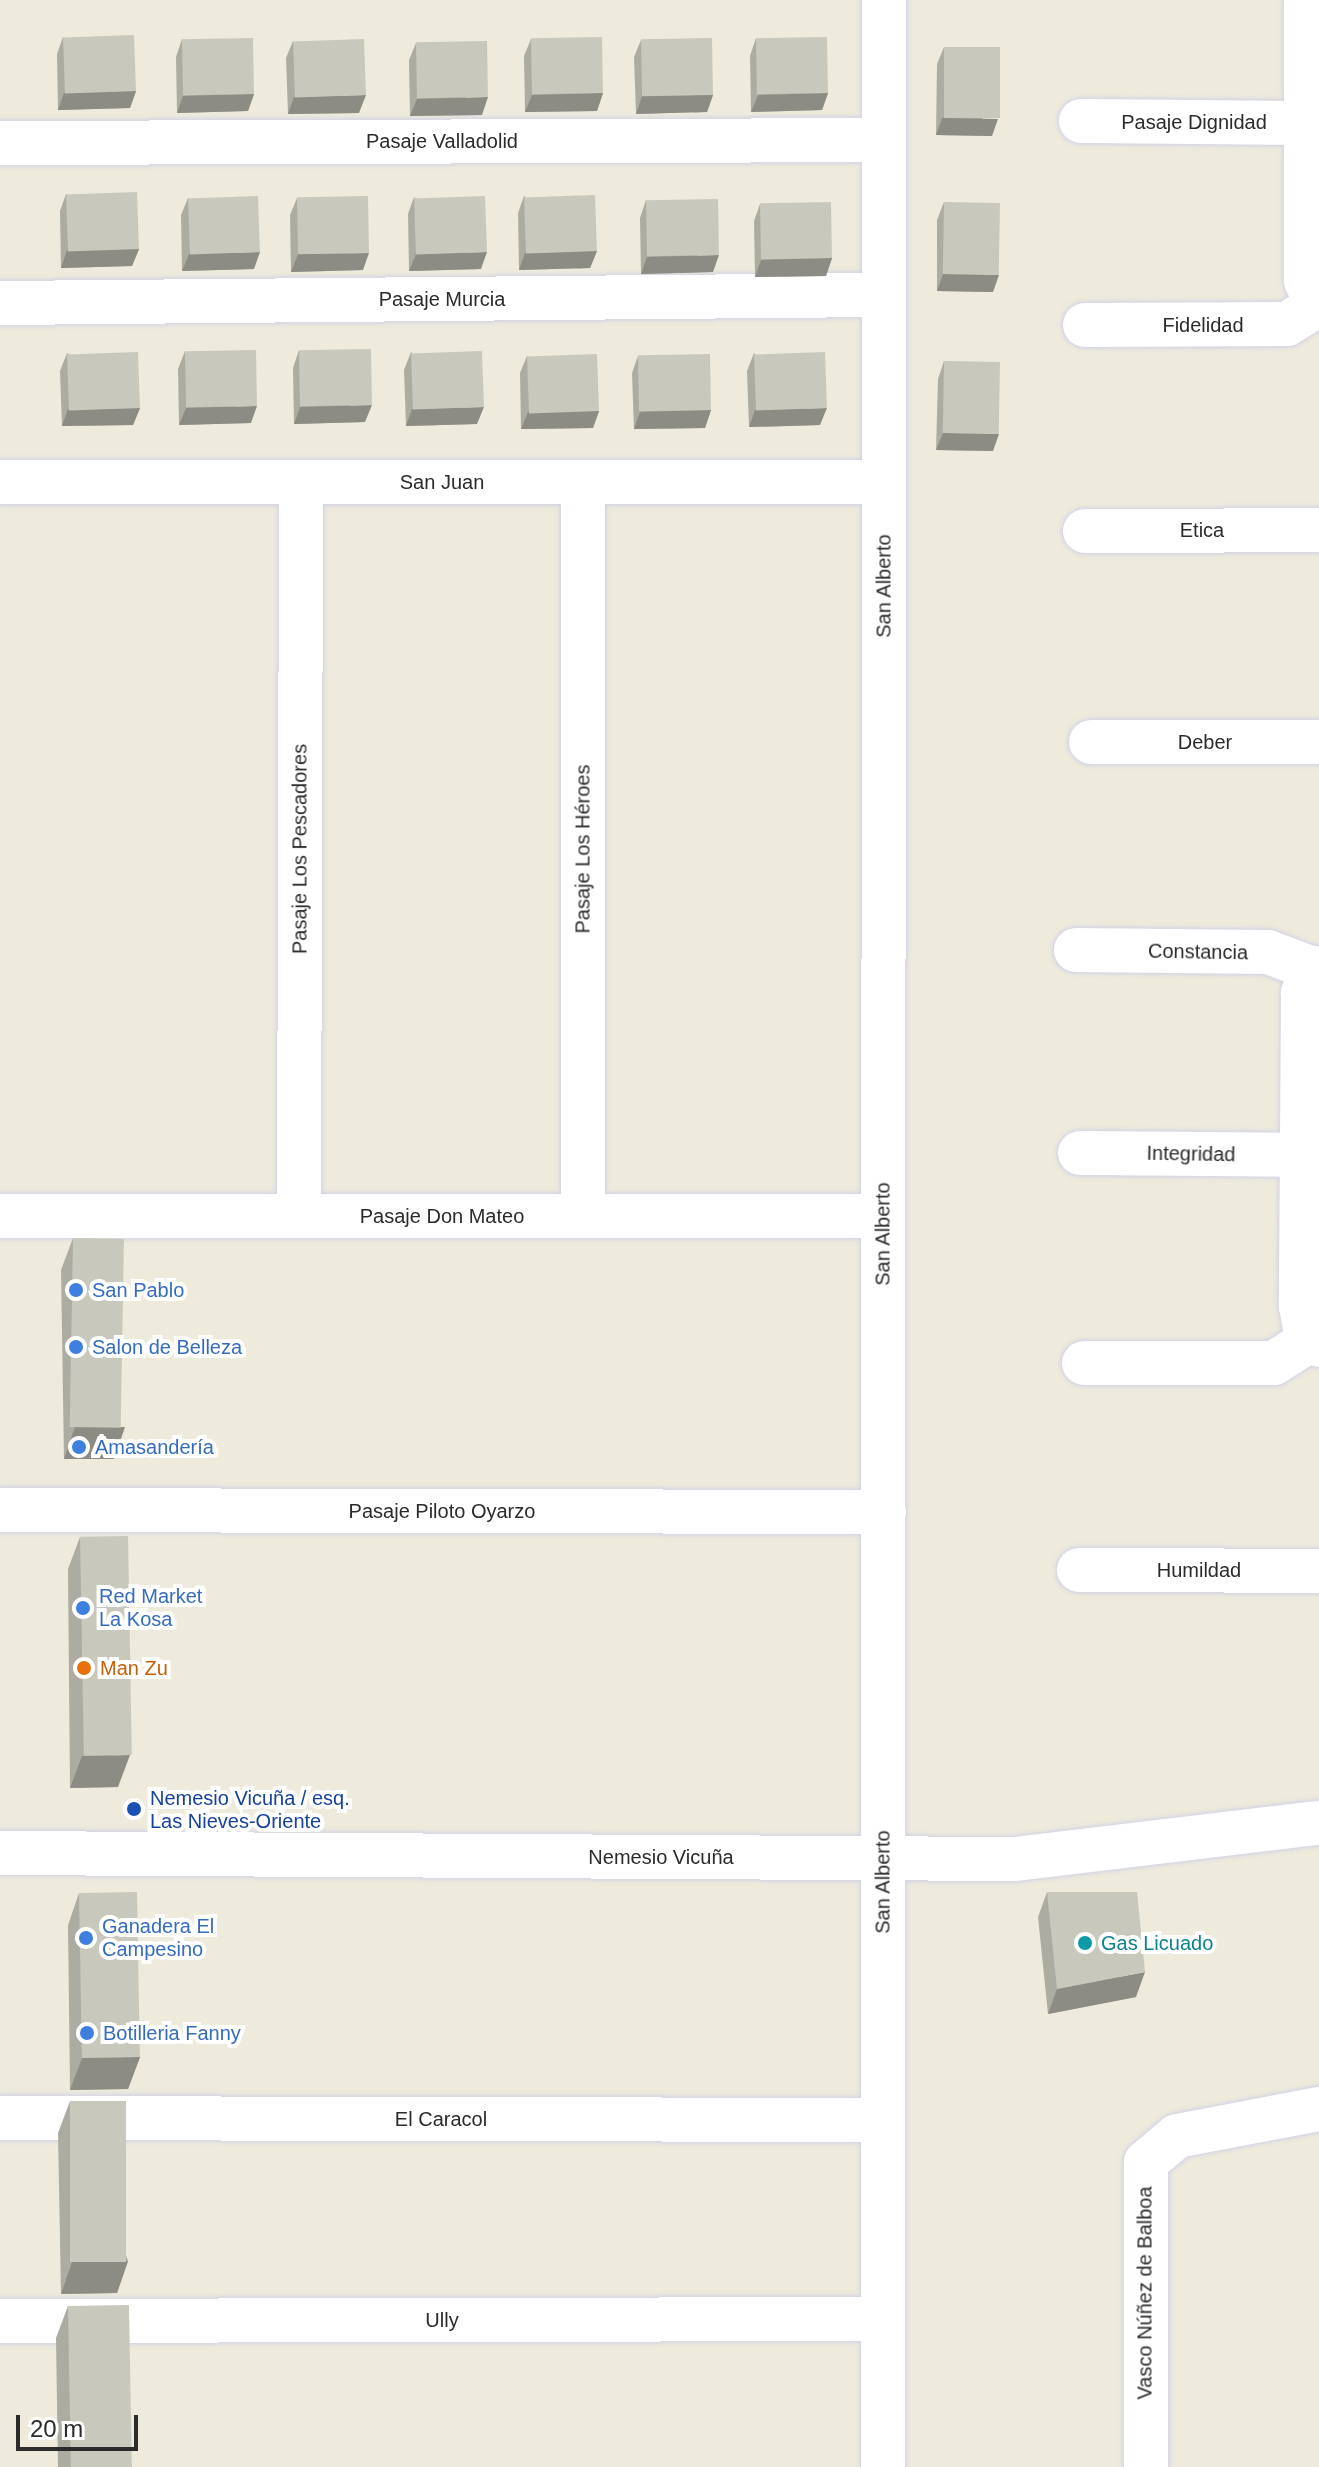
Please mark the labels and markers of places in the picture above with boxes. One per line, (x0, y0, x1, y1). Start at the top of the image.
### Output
place label: San Pablo (92, 1278, 184, 1302)
marker: San Pablo (67, 1281, 85, 1299)
place label: Salon de Belleza (92, 1335, 242, 1359)
marker: Salon de Belleza (67, 1338, 85, 1356)
place label: Amasandería (95, 1435, 214, 1459)
marker: Amasandería (70, 1438, 88, 1456)
place label: Red Market La Kosa (99, 1584, 202, 1631)
marker: Red Market La Kosa (74, 1599, 92, 1617)
place label: Man Zu (100, 1656, 168, 1680)
marker: Man Zu (75, 1659, 93, 1677)
place label: Nemesio Vicuña / esq. Las Nieves-Oriente (150, 1786, 350, 1833)
marker: Nemesio Vicuña / esq. Las Nieves-Oriente (125, 1800, 143, 1818)
place label: Ganadera El Campesino (102, 1914, 214, 1961)
marker: Ganadera El Campesino (77, 1929, 95, 1947)
place label: Gas Licuado (1101, 1931, 1213, 1955)
marker: Gas Licuado (1076, 1934, 1094, 1952)
place label: Botilleria Fanny (103, 2021, 241, 2045)
marker: Botilleria Fanny (78, 2024, 96, 2042)

